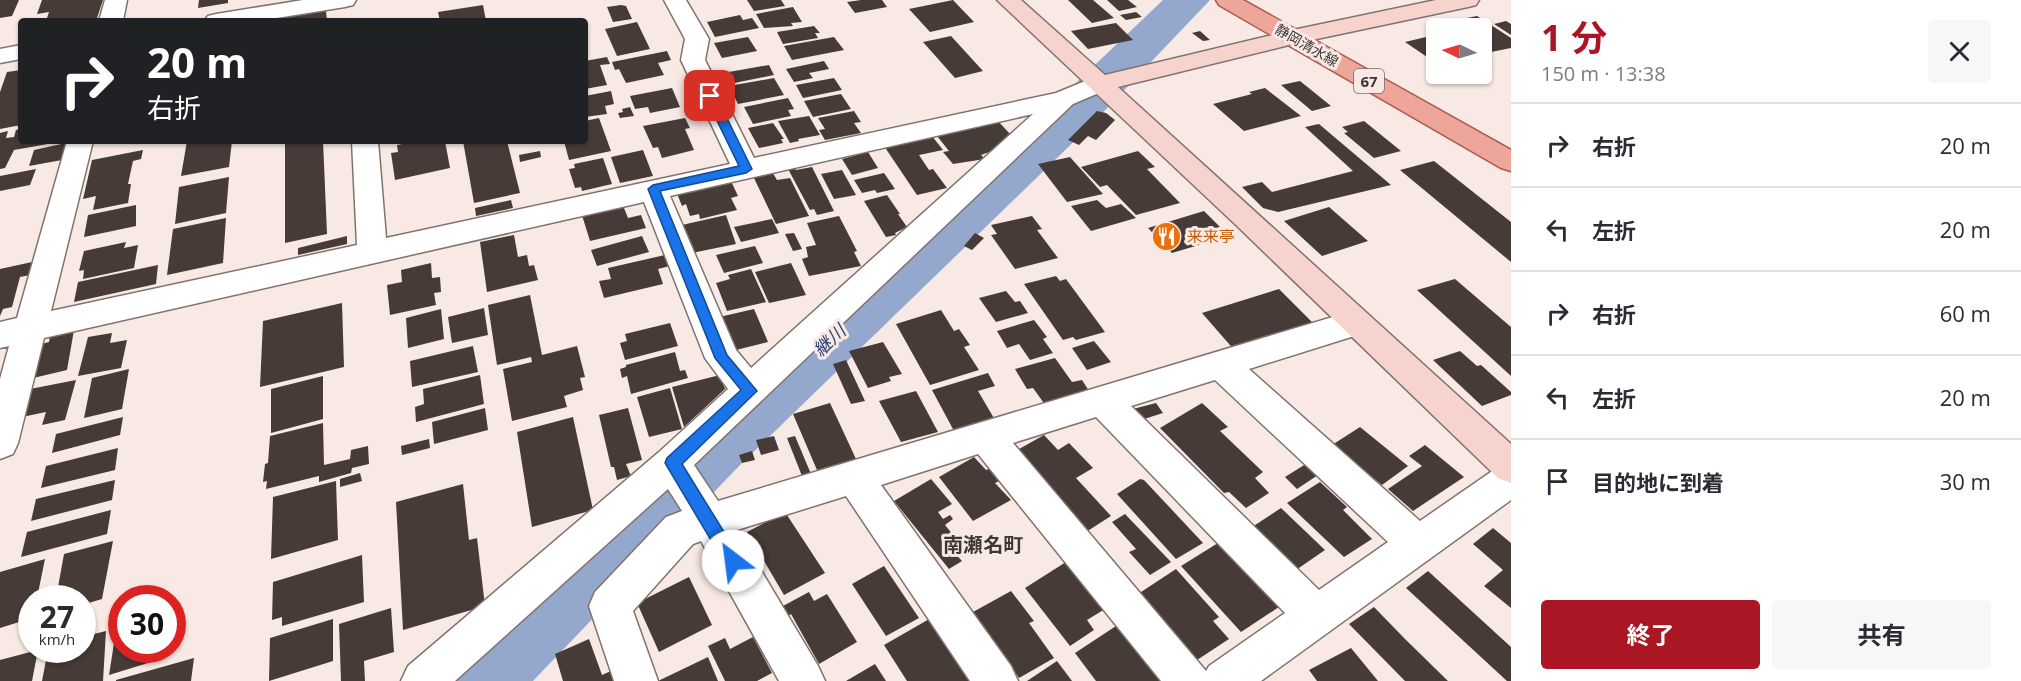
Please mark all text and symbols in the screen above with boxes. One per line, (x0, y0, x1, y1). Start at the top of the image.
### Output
text: 1 分 (1541, 13, 1607, 62)
north arrow (1426, 18, 1492, 84)
map controls (1426, 18, 1492, 84)
street label: 静岡清水線 (1272, 19, 1342, 71)
button: close (1928, 20, 1991, 83)
text: 20 m (147, 33, 247, 90)
icon: right (48, 42, 126, 120)
text: 150 m · 13:38 (1541, 60, 1666, 87)
road number: 67 (1354, 69, 1384, 93)
pin (684, 70, 735, 121)
icon: arrive (693, 79, 726, 112)
text: 右折 (147, 89, 201, 126)
icon: right (1541, 129, 1574, 162)
text: 20 m (1940, 130, 1991, 160)
text: 右折 (1592, 131, 1636, 161)
icon: left (1541, 213, 1574, 246)
text: 20 m (1940, 214, 1991, 244)
text: 左折 (1592, 215, 1636, 245)
restaurant icon: 来来亭 (1150, 220, 1182, 252)
place label: 来来亭 (1187, 225, 1235, 247)
icon: right (1541, 297, 1574, 330)
text: 60 m (1940, 298, 1991, 328)
text: 右折 (1592, 299, 1636, 329)
water label: 継川 (808, 318, 852, 361)
icon: left (1541, 381, 1574, 414)
text: 20 m (1940, 382, 1991, 412)
text: 左折 (1592, 383, 1636, 413)
icon: arrive (1541, 465, 1574, 498)
text: 30 m (1940, 466, 1991, 496)
text: 目的地に到着 (1592, 467, 1724, 497)
position arrow (701, 529, 765, 593)
district label: 南瀬名町 (943, 531, 1023, 558)
speed limit sign: 30 (108, 585, 186, 663)
text: 27 (40, 596, 74, 637)
button: 終了 (1541, 600, 1760, 669)
button: 共有 (1772, 600, 1991, 669)
text: km/h (39, 629, 75, 649)

